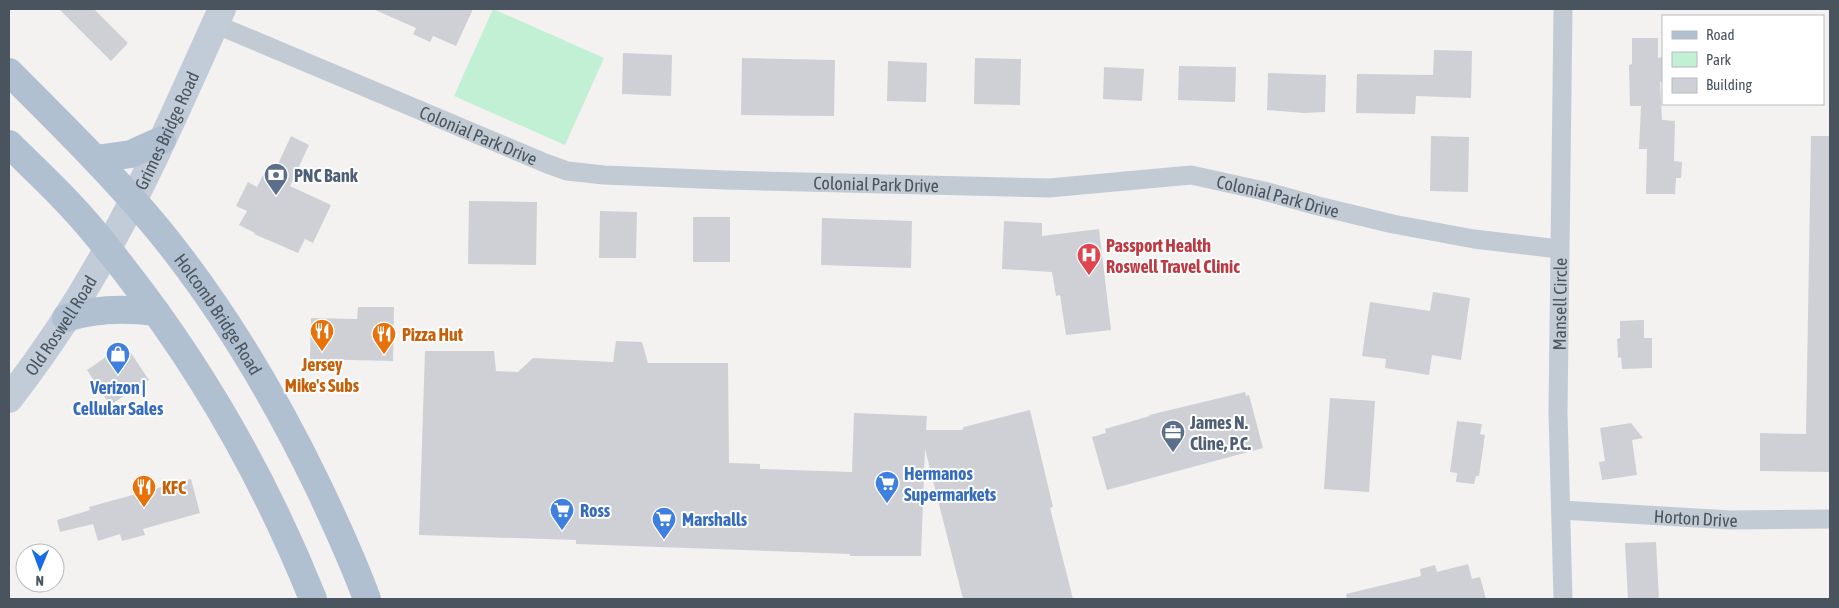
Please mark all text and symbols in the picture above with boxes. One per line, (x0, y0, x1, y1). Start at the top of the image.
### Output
legend (1662, 15, 1824, 105)
text: Road (1706, 26, 1735, 43)
text: Park (1706, 51, 1731, 68)
street label: Grimes Bridge Road (130, 68, 203, 193)
text: Building (1706, 76, 1752, 93)
street label: Colonial Park Drive (417, 101, 541, 169)
bank icon: PNC Bank (263, 162, 289, 196)
place label: PNC Bank (294, 165, 359, 186)
street label: Colonial Park Drive (1215, 170, 1341, 221)
street label: Colonial Park Drive (813, 172, 939, 196)
place label: Passport Health Roswell Travel Clinic (1106, 235, 1240, 277)
hospital icon: Passport Health Roswell Travel Clinic (1076, 242, 1102, 276)
street label: Holcomb Bridge Road (170, 249, 267, 378)
street label: Mansell Circle (1548, 258, 1570, 351)
street label: Old Roswell Road (20, 272, 101, 379)
restaurant icon: Jersey Mike's Subs (309, 318, 335, 352)
restaurant icon: Pizza Hut (371, 321, 397, 355)
place label: Pizza Hut (402, 324, 464, 345)
shop icon: Verizon | Cellular Sales (105, 341, 131, 375)
place label: Jersey Mike's Subs (285, 354, 360, 396)
place label: Verizon | Cellular Sales (73, 377, 164, 419)
place label: James N. Cline, P.C. (1189, 412, 1251, 454)
office icon: James N. Cline, P.C. (1160, 419, 1186, 453)
place label: Hermanos Supermarkets (904, 463, 997, 505)
supermarket icon: Hermanos Supermarkets (874, 470, 900, 504)
restaurant icon: KFC (131, 474, 157, 508)
place label: KFC (162, 477, 186, 498)
supermarket icon: Ross (549, 497, 575, 531)
place label: Ross (580, 500, 611, 521)
street label: Horton Drive (1653, 505, 1738, 531)
supermarket icon: Marshalls (651, 506, 677, 540)
place label: Marshalls (682, 509, 748, 530)
north arrow (15, 543, 65, 593)
text: N (36, 573, 44, 589)

